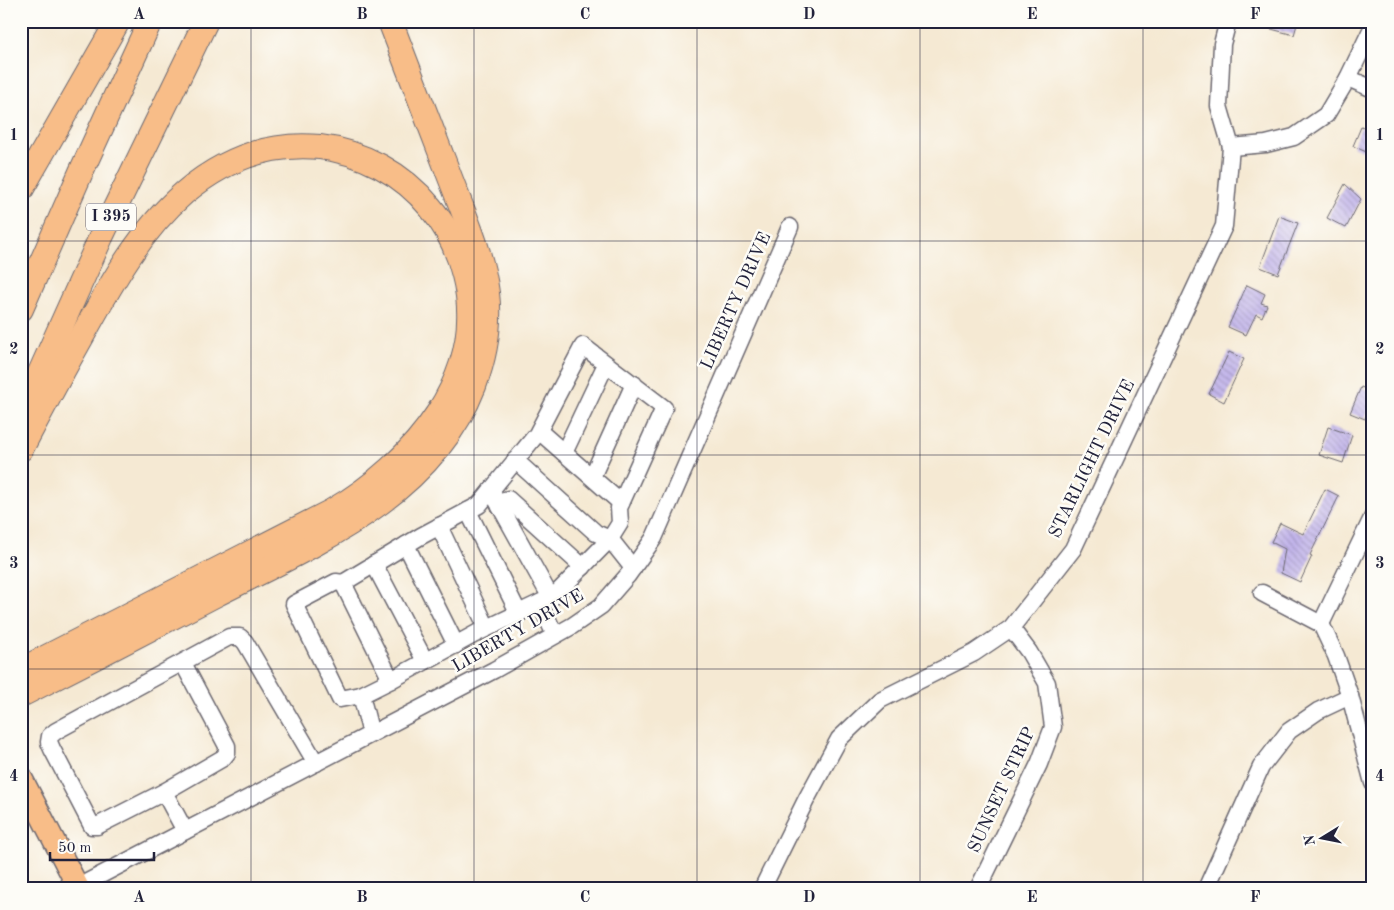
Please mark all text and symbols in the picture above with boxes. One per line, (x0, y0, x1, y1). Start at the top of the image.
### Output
text: A (133, 7, 145, 23)
text: B (356, 7, 368, 23)
text: C (580, 7, 590, 23)
text: D (803, 7, 815, 23)
text: E (1026, 7, 1038, 23)
text: F (1250, 7, 1261, 23)
text: 1 (9, 128, 19, 144)
text: 1 (1375, 128, 1385, 144)
road number: I 395 (86, 203, 136, 230)
street label: LIBERTY DRIVE (698, 230, 774, 372)
text: 2 (9, 342, 19, 358)
text: 2 (1375, 342, 1385, 358)
street label: STARLIGHT DRIVE (1046, 377, 1138, 541)
text: 3 (9, 556, 19, 572)
text: 3 (1375, 556, 1385, 572)
street label: LIBERTY DRIVE (449, 586, 587, 676)
street label: SUNSET STRIP (965, 724, 1039, 856)
text: 4 (9, 769, 19, 785)
text: 4 (1375, 769, 1385, 785)
north arrow (1296, 812, 1346, 862)
scale bar (50, 830, 154, 862)
text: N (1302, 833, 1318, 847)
text: 50 m (58, 841, 92, 856)
text: A (133, 890, 145, 906)
text: B (356, 890, 368, 906)
text: C (580, 890, 590, 906)
text: D (803, 890, 815, 906)
text: E (1026, 890, 1038, 906)
text: F (1250, 890, 1261, 906)

